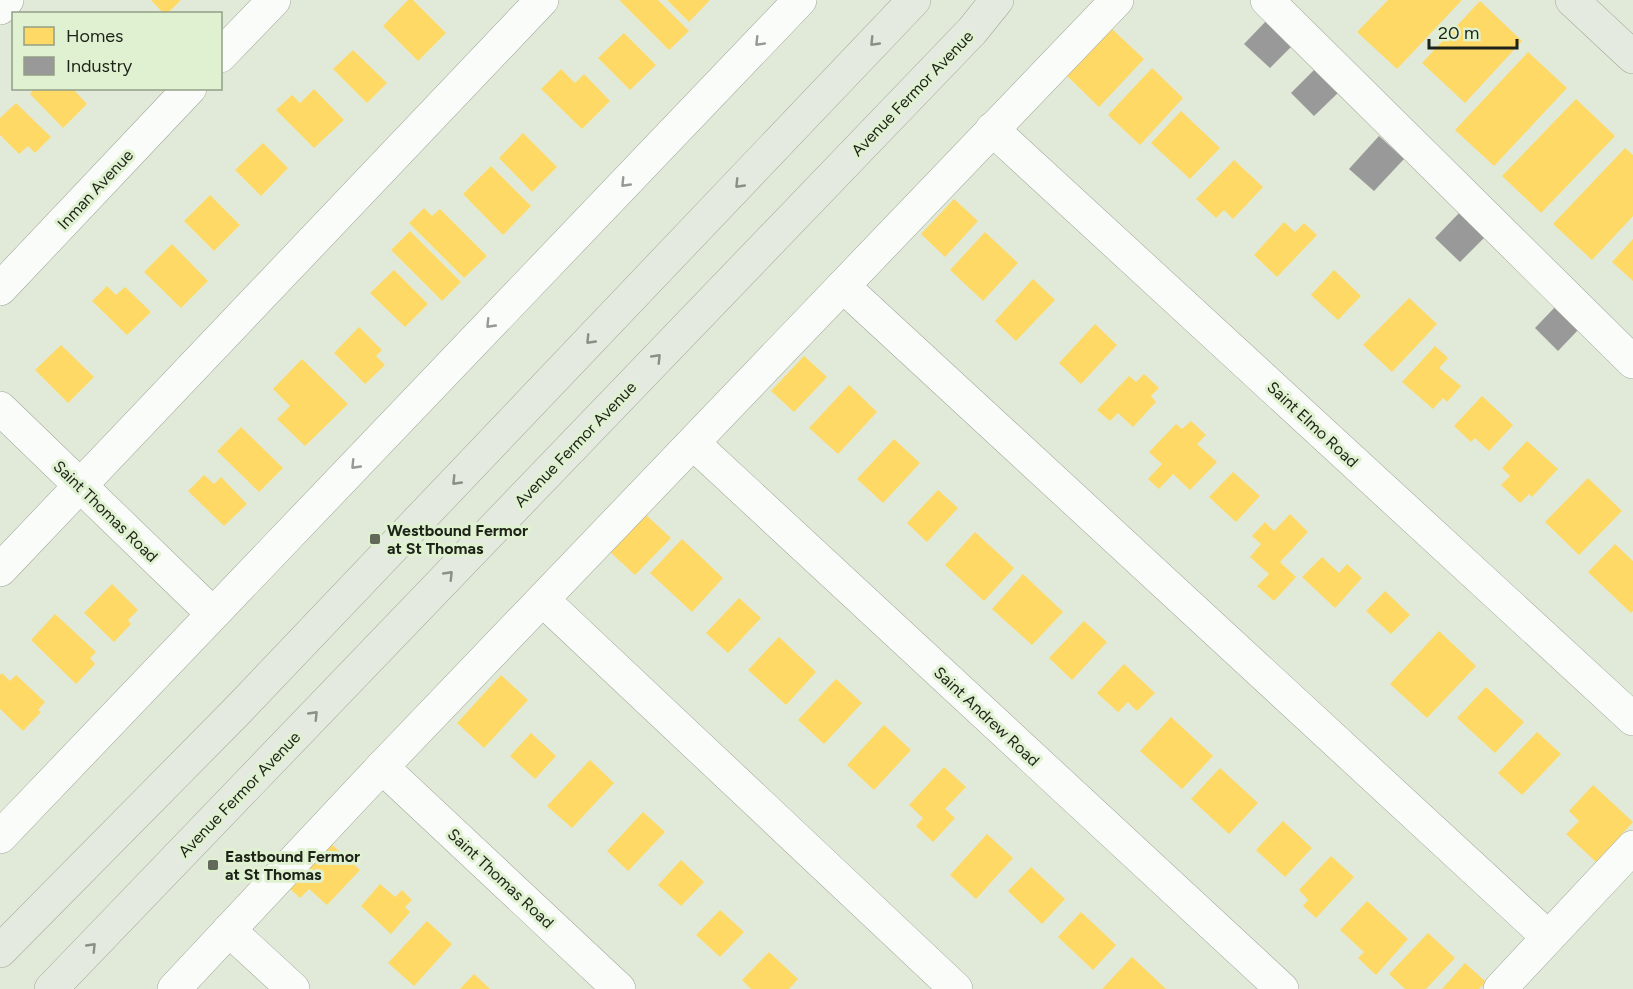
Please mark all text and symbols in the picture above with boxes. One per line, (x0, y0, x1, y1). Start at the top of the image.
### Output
legend (12, 12, 222, 90)
scale bar (1429, 12, 1518, 50)
text: 20 m (1438, 22, 1479, 44)
text: Homes (66, 25, 124, 47)
street label: Avenue Fermor Avenue (847, 26, 977, 160)
one-way arrow (756, 35, 767, 46)
one-way arrow (870, 35, 881, 46)
text: Industry (66, 55, 133, 77)
street label: Inman Avenue (54, 145, 137, 233)
one-way arrow (621, 176, 632, 187)
one-way arrow (735, 177, 746, 187)
one-way arrow (486, 318, 497, 328)
one-way arrow (587, 333, 598, 344)
one-way arrow (650, 355, 661, 365)
street label: Avenue Fermor Avenue (510, 377, 640, 511)
street label: Saint Elmo Road (1263, 377, 1362, 471)
street label: Saint Thomas Road (50, 457, 162, 566)
one-way arrow (351, 459, 362, 469)
one-way arrow (452, 475, 463, 485)
place label: Westbound Fermor at St Thomas (387, 521, 528, 558)
marker: Westbound Fermor at St Thomas (368, 532, 382, 546)
one-way arrow (442, 571, 453, 581)
street label: Saint Andrew Road (930, 663, 1043, 770)
one-way arrow (307, 712, 318, 722)
street label: Avenue Fermor Avenue (174, 727, 304, 861)
street label: Saint Thomas Road (444, 824, 557, 932)
place label: Eastbound Fermor at St Thomas (225, 847, 360, 884)
marker: Eastbound Fermor at St Thomas (206, 858, 220, 872)
one-way arrow (85, 943, 96, 953)

